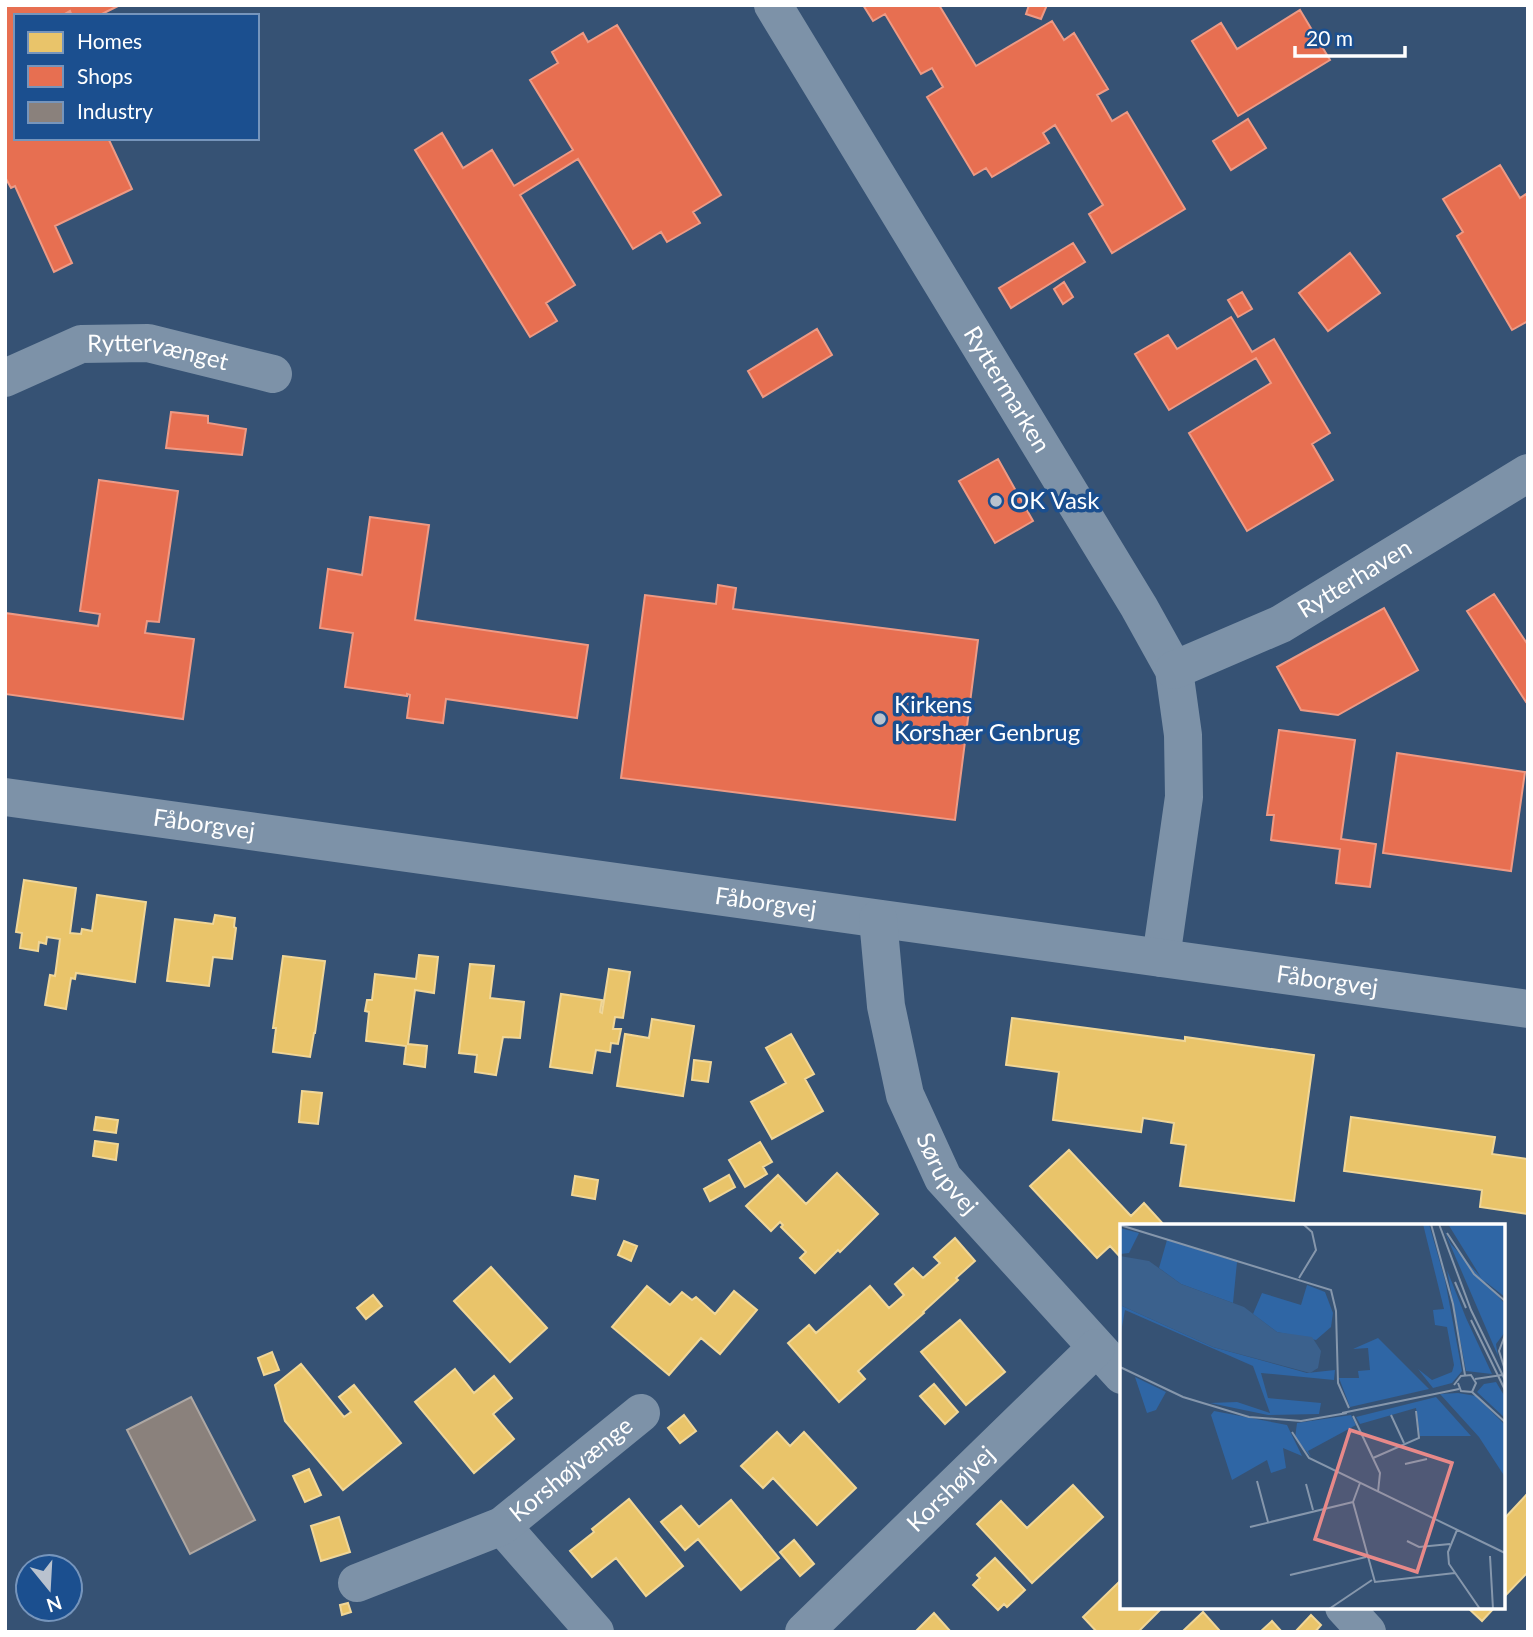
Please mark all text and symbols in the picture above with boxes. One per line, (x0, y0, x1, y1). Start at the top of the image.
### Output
legend (14, 14, 259, 140)
scale bar (1295, 14, 1405, 58)
text: 20 m (1306, 25, 1353, 50)
text: Homes (77, 28, 142, 53)
text: Shops (77, 63, 133, 88)
text: Industry (77, 98, 153, 123)
street label: Ryttermarken (959, 320, 1058, 457)
street label: Ryttervænget (87, 327, 232, 376)
place label: OK Vask (1010, 485, 1100, 514)
marker: OK Vask (988, 493, 1004, 509)
street label: Rytterhaven (1292, 532, 1416, 623)
place label: Kirkens Korshær Genbrug (894, 689, 1080, 746)
marker: Kirkens Korshær Genbrug (872, 711, 888, 727)
street label: Fåborgvej (152, 802, 257, 845)
street label: Fåborgvej (713, 880, 819, 923)
street label: Fåborgvej (1275, 958, 1380, 1001)
street label: Sørupvej (911, 1128, 985, 1220)
inset map (1120, 1224, 1505, 1609)
street label: Korshøjvænge (503, 1410, 638, 1527)
street label: Korshøjvej (900, 1439, 1000, 1537)
north arrow (14, 1553, 84, 1623)
text: N (44, 1591, 65, 1618)

